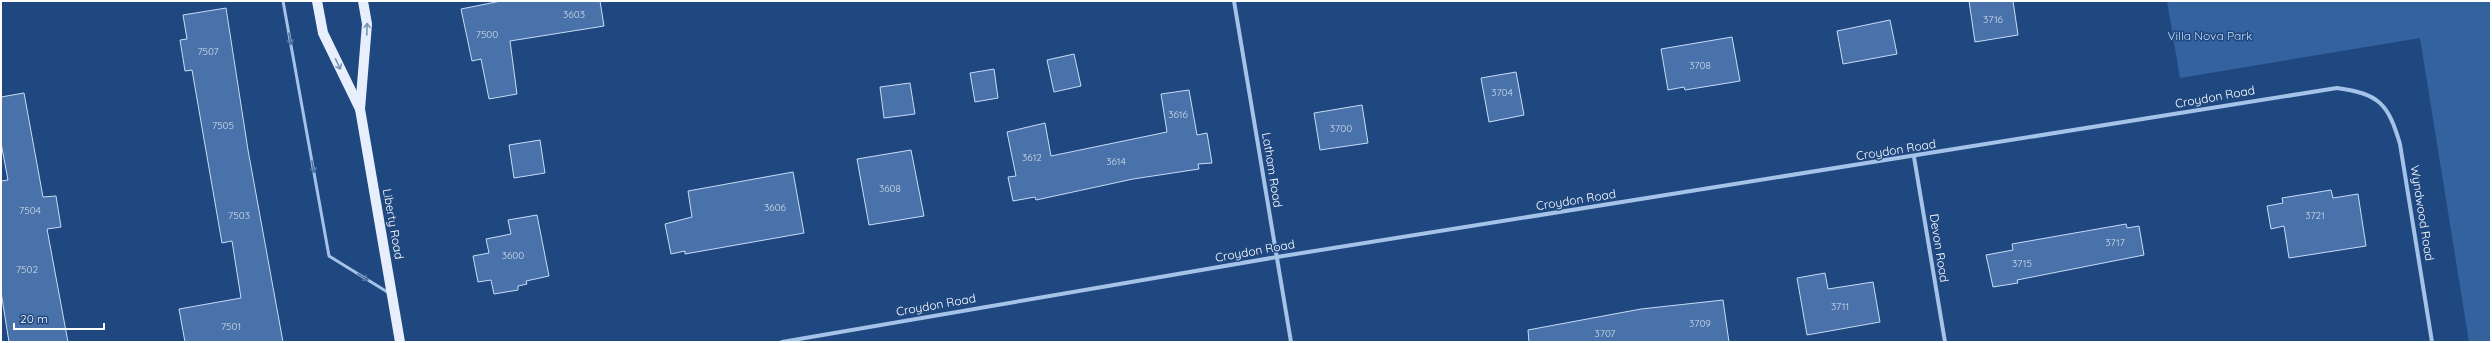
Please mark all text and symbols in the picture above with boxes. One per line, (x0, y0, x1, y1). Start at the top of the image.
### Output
house number: 3603 (563, 8, 585, 21)
house number: 3716 (1983, 13, 2004, 26)
one-way arrow (363, 23, 370, 36)
house number: 7500 (476, 28, 498, 41)
park label: Villa Nova Park (2168, 28, 2252, 43)
one-way arrow (286, 33, 294, 46)
house number: 7507 (197, 45, 219, 58)
one-way arrow (335, 58, 342, 70)
house number: 3708 (1689, 59, 1711, 72)
street label: Croydon Road (2174, 82, 2256, 111)
house number: 3704 (1491, 86, 1513, 99)
house number: 3616 (1168, 108, 1188, 121)
house number: 7505 (212, 119, 234, 132)
house number: 3700 (1330, 122, 1352, 135)
street label: Latham Road (1259, 131, 1286, 209)
street label: Croydon Road (1855, 136, 1937, 163)
house number: 3612 (1022, 151, 1042, 164)
house number: 3614 (1106, 155, 1126, 168)
one-way arrow (309, 160, 317, 173)
street label: Wyndwood Road (2408, 164, 2437, 262)
house number: 3608 (879, 182, 901, 195)
street label: Croydon Road (1535, 186, 1617, 213)
street label: Liberty Road (380, 187, 407, 260)
house number: 3606 (764, 201, 787, 214)
house number: 7504 (19, 204, 41, 217)
house number: 7503 (228, 209, 250, 222)
house number: 3721 (2305, 209, 2325, 222)
street label: Devon Road (1927, 213, 1952, 283)
street label: Croydon Road (1214, 236, 1296, 265)
house number: 3717 (2105, 236, 2125, 249)
house number: 3600 (502, 249, 524, 262)
house number: 3715 (2012, 257, 2032, 270)
house number: 7502 (16, 263, 38, 276)
one-way arrow (357, 273, 369, 281)
street label: Croydon Road (895, 290, 977, 319)
house number: 3711 (1831, 300, 1849, 313)
scale bar (14, 305, 104, 331)
text: 20 m (20, 311, 48, 326)
house number: 3709 (1689, 317, 1711, 330)
house number: 7501 (221, 320, 241, 333)
house number: 3707 (1595, 327, 1615, 340)

